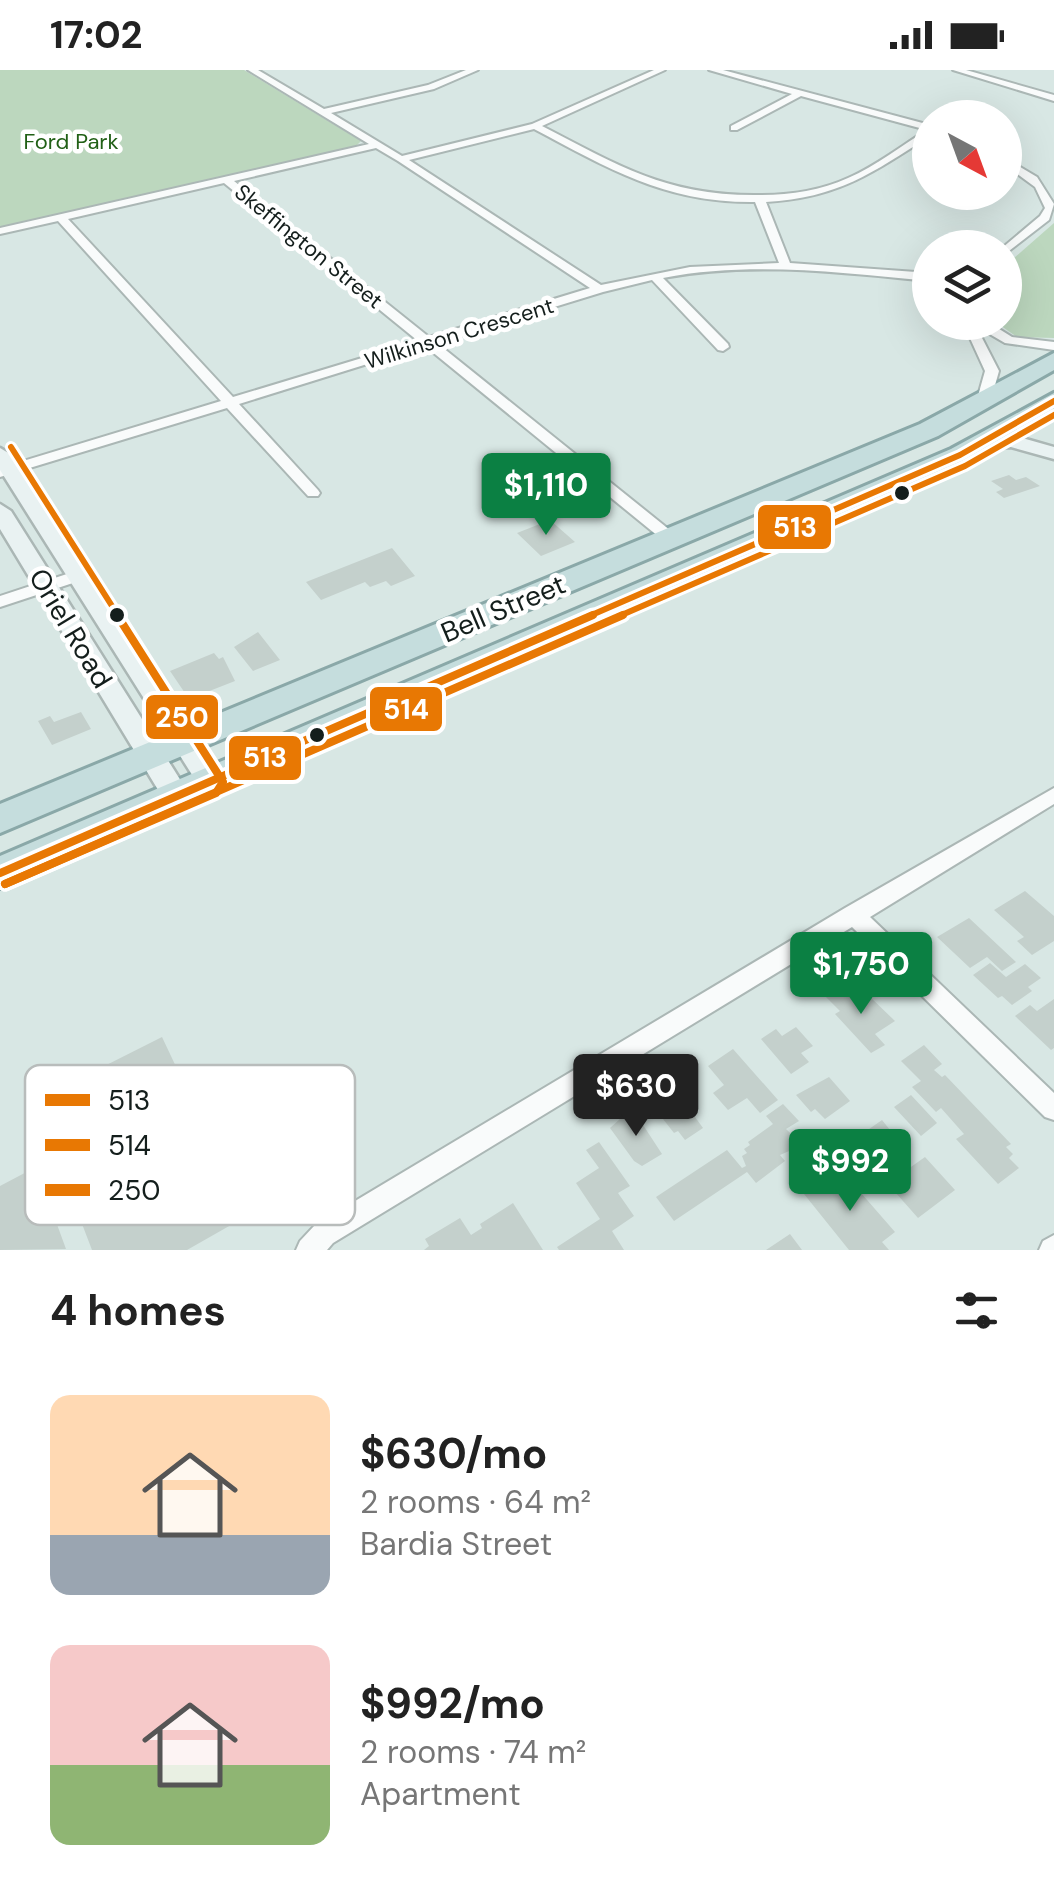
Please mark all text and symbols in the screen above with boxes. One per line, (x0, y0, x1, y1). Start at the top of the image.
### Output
text: 17:02 (50, 10, 142, 60)
north arrow (912, 100, 1022, 210)
map controls (912, 100, 1022, 340)
park label: Ford Park (23, 127, 119, 156)
street label: Skeffington Street (229, 178, 389, 315)
button: layers (912, 230, 1022, 340)
street label: Wilkinson Crescent (361, 291, 557, 376)
pin: $1,110 (465, 453, 627, 538)
text: $1,110 (504, 464, 588, 506)
unlabelled marker (892, 483, 912, 503)
line badge: 513 (756, 503, 833, 551)
text: 513 (773, 509, 817, 546)
street label: Oriel Road (20, 561, 121, 695)
street label: Bell Street (435, 566, 571, 651)
unlabelled marker (107, 605, 127, 625)
line badge: 514 (368, 685, 444, 733)
text: 514 (383, 691, 429, 728)
line badge: 250 (144, 693, 220, 741)
text: 250 (155, 699, 209, 736)
unlabelled marker (307, 725, 327, 745)
line badge: 513 (227, 734, 303, 782)
text: 513 (243, 739, 287, 776)
pin: $1,750 (780, 932, 942, 1017)
text: $1,750 (812, 943, 910, 985)
pin: $630 (577, 1054, 695, 1139)
legend (25, 1065, 355, 1225)
text: $630 (595, 1065, 677, 1107)
text: 513 (108, 1082, 150, 1119)
text: 514 (108, 1127, 151, 1164)
pin: $992 (791, 1129, 909, 1214)
text: $992 (811, 1140, 889, 1182)
text: 250 (108, 1172, 160, 1209)
text: 4 homes (50, 1283, 226, 1338)
icon: filters (949, 1283, 1004, 1338)
text: $630/mo (360, 1426, 547, 1481)
icon: home (130, 1435, 250, 1555)
text: 2 rooms · 64 m² (360, 1481, 591, 1523)
text: Bardia Street (360, 1523, 552, 1565)
text: $992/mo (360, 1676, 545, 1731)
icon: home (130, 1685, 250, 1805)
text: 2 rooms · 74 m² (360, 1731, 586, 1773)
text: Apartment (360, 1773, 521, 1815)

